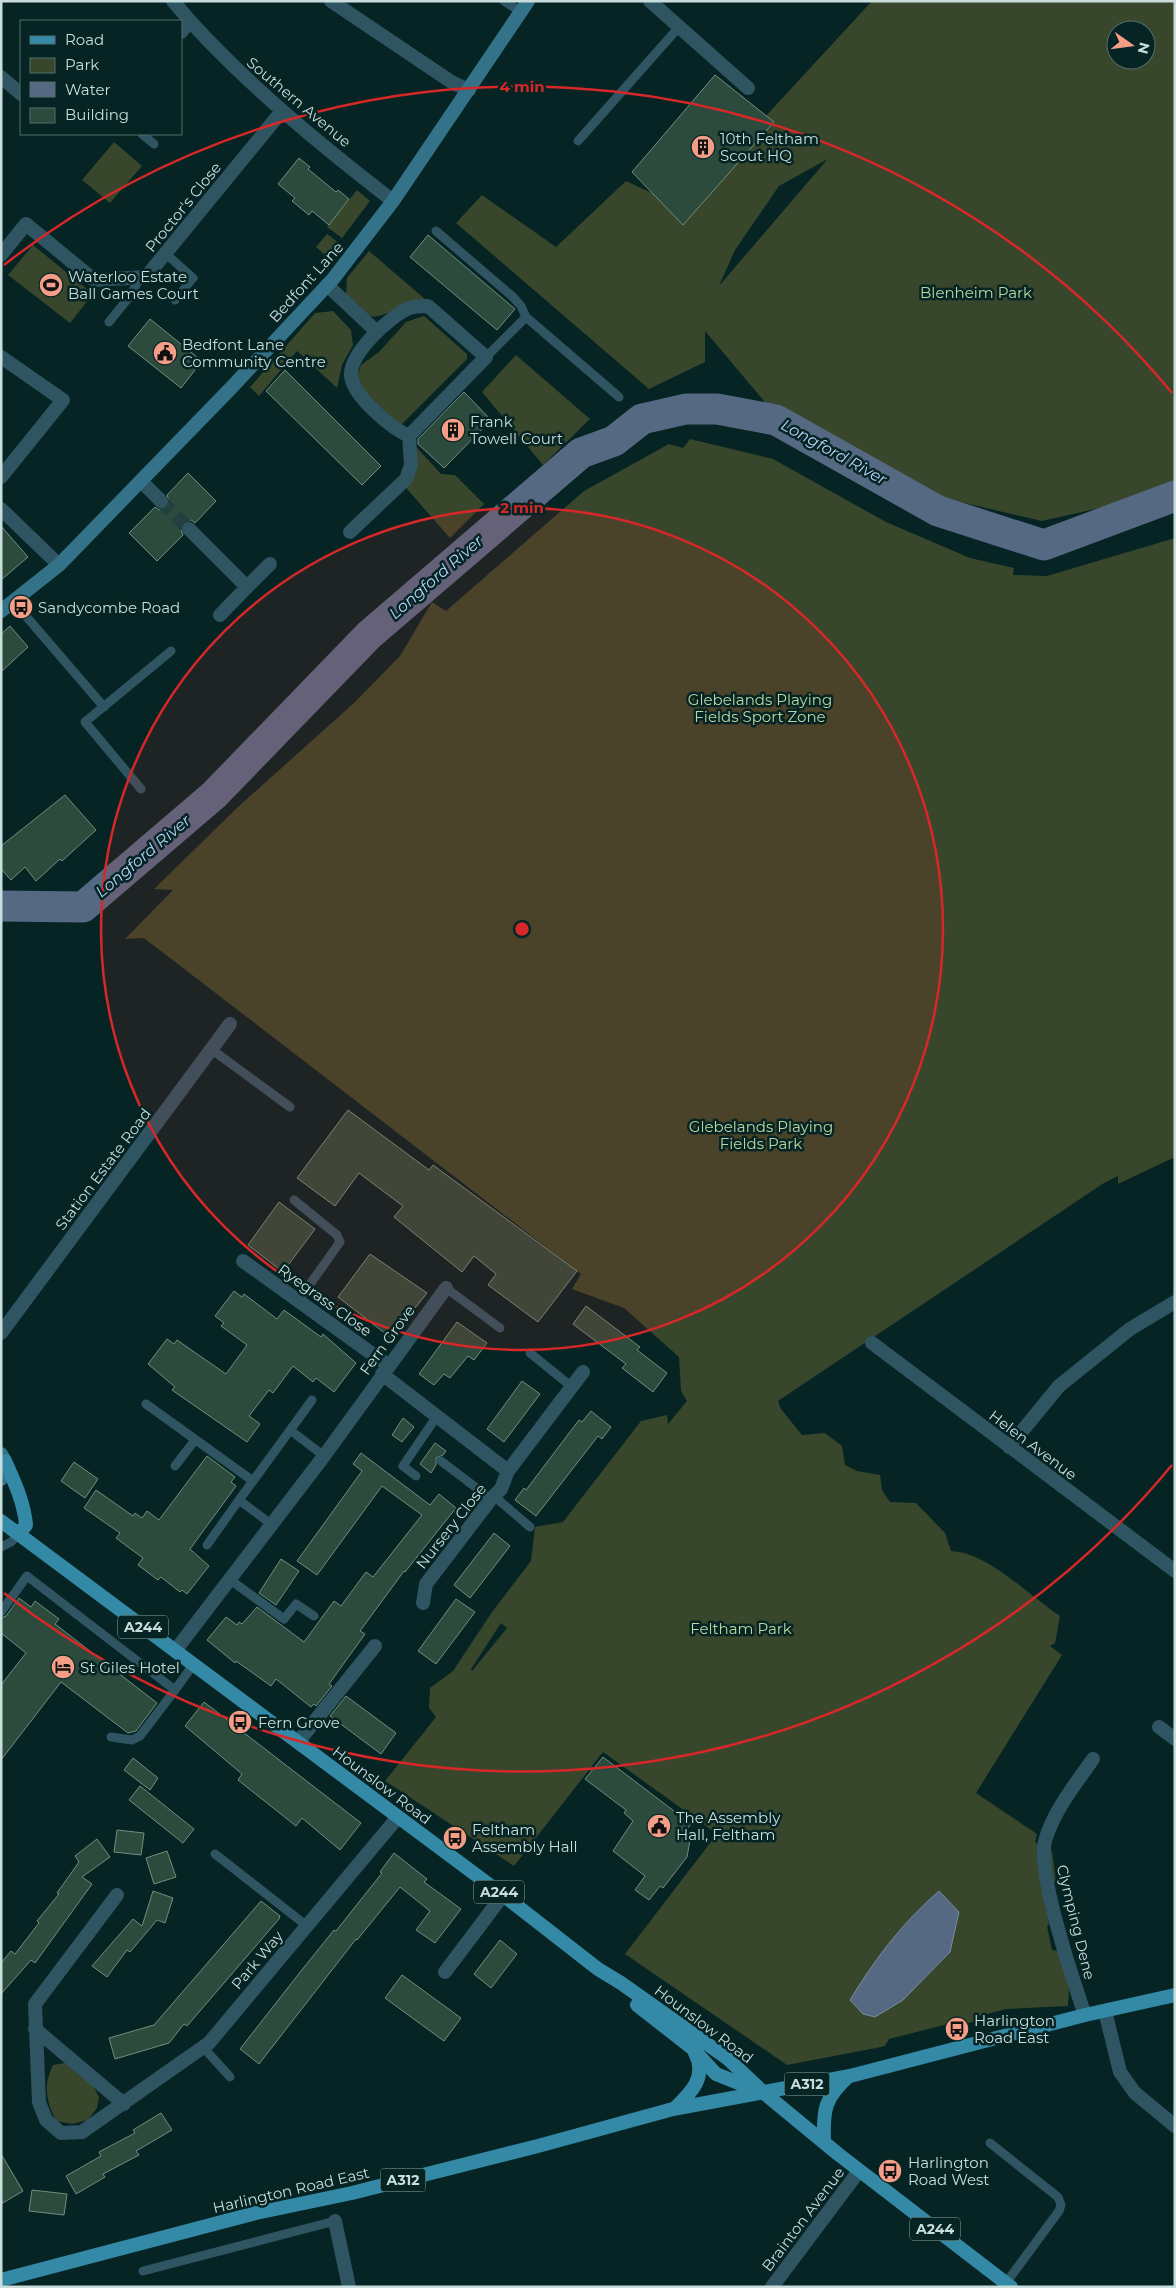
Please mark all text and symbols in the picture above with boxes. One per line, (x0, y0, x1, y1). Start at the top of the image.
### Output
legend (20, 20, 182, 135)
north arrow (1106, 20, 1156, 70)
text: Road (65, 30, 104, 49)
text: N (1134, 40, 1154, 56)
street label: Southern Avenue (243, 53, 355, 151)
text: Park (65, 55, 99, 74)
text: 4 min (499, 77, 545, 96)
text: Water (65, 80, 111, 99)
text: Building (65, 105, 129, 124)
place label: 10th Feltham Scout HQ (720, 129, 819, 165)
building icon: 10th Feltham Scout HQ (690, 134, 716, 160)
street label: Proctor's Close (141, 158, 225, 256)
street label: Bedfont Lane (265, 238, 347, 326)
place label: Waterloo Estate Ball Games Court (68, 267, 199, 303)
sports icon: Waterloo Estate Ball Games Court (38, 272, 64, 298)
park label: Blenheim Park (920, 283, 1032, 302)
place label: Bedfont Lane Community Centre (182, 335, 326, 371)
public building icon: Bedfont Lane Community Centre (152, 340, 178, 366)
place label: Frank Towell Court (470, 412, 563, 448)
water label: Longford River (778, 415, 891, 489)
building icon: Frank Towell Court (440, 417, 466, 443)
text: 2 min (500, 498, 544, 517)
water label: Longford River (385, 531, 487, 623)
bus stop icon: Sandycombe Road (8, 594, 34, 620)
place label: Sandycombe Road (38, 598, 180, 617)
park label: Glebelands Playing Fields Sport Zone (688, 690, 832, 726)
water label: Longford River (92, 810, 195, 901)
centre of rings (513, 920, 531, 938)
street label: Station Estate Road (51, 1104, 155, 1234)
park label: Glebelands Playing Fields Park (689, 1117, 833, 1153)
street label: Ryegrass Close (274, 1260, 376, 1340)
street label: Fern Grove (355, 1301, 419, 1379)
street label: Helen Avenue (985, 1406, 1081, 1484)
street label: Nursery Close (412, 1480, 490, 1572)
road number: A244 (118, 1615, 168, 1638)
park label: Feltham Park (690, 1619, 792, 1638)
hotel icon: St Giles Hotel (50, 1654, 76, 1680)
place label: St Giles Hotel (80, 1658, 180, 1677)
bus stop icon: Fern Grove (227, 1709, 253, 1735)
place label: Fern Grove (258, 1713, 340, 1732)
street label: Hounslow Road (329, 1742, 435, 1828)
place label: The Assembly Hall, Feltham (676, 1808, 781, 1844)
public building icon: The Assembly Hall, Feltham (646, 1813, 672, 1839)
place label: Feltham Assembly Hall (472, 1820, 578, 1856)
bus stop icon: Feltham Assembly Hall (442, 1825, 468, 1851)
street label: Clymping Dene (1053, 1863, 1099, 1981)
road number: A244 (474, 1880, 524, 1904)
street label: Park Way (227, 1926, 288, 1993)
street label: Hounslow Road (651, 1981, 757, 2067)
place label: Harlington Road East (974, 2011, 1055, 2047)
bus stop icon: Harlington Road East (944, 2016, 970, 2042)
road number: A312 (784, 2072, 830, 2096)
place label: Harlington Road West (908, 2153, 989, 2189)
bus stop icon: Harlington Road West (877, 2158, 903, 2184)
street label: Harlington Road East (211, 2163, 371, 2217)
street label: Brainton Avenue (758, 2163, 848, 2275)
road number: A312 (380, 2168, 426, 2192)
road number: A244 (910, 2218, 960, 2240)

